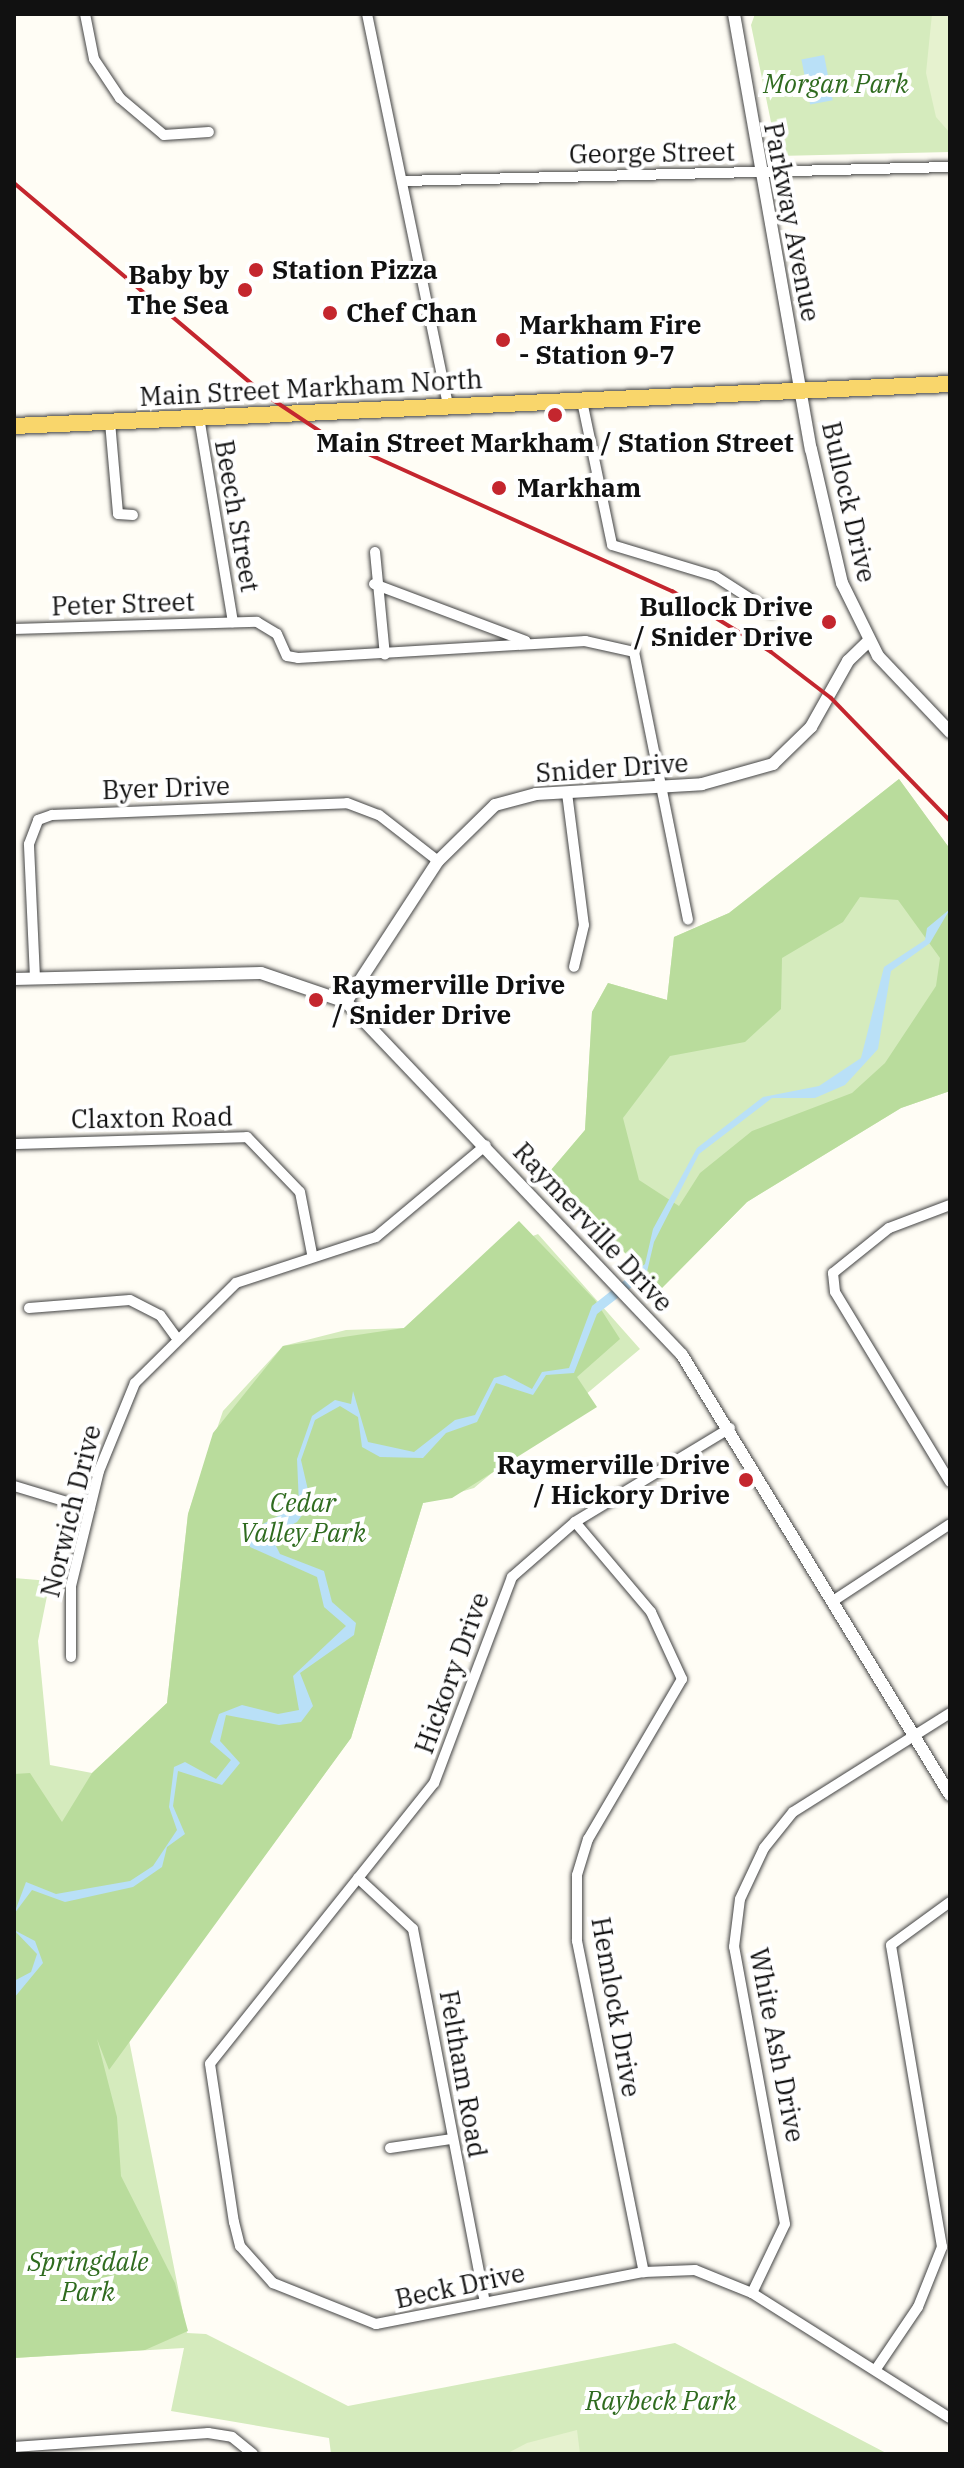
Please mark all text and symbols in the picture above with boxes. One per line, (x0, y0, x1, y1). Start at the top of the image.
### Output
park label: Morgan Park (763, 68, 909, 100)
street label: Parkway Avenue (757, 120, 827, 324)
street label: George Street (569, 136, 735, 170)
place label: Station Pizza (272, 254, 438, 286)
place label: Baby by The Sea (126, 259, 229, 320)
marker: Station Pizza (247, 261, 265, 279)
marker: Baby by The Sea (236, 281, 254, 299)
place label: Chef Chan (346, 297, 477, 329)
marker: Chef Chan (321, 304, 339, 322)
place label: Markham Fire - Station 9-7 (519, 309, 701, 370)
marker: Markham Fire - Station 9-7 (494, 331, 512, 349)
street label: Main Street Markham North (139, 363, 483, 413)
marker: Main Street Markham / Station Street (546, 406, 564, 424)
street label: Bullock Drive (815, 419, 883, 585)
place label: Main Street Markham / Station Street (316, 427, 794, 459)
street label: Beech Street (208, 437, 266, 595)
place label: Markham (517, 472, 641, 504)
marker: Markham (488, 477, 510, 499)
street label: Peter Street (51, 586, 195, 622)
place label: Bullock Drive / Snider Drive (634, 591, 813, 652)
marker: Bullock Drive / Snider Drive (820, 613, 838, 631)
street label: Snider Drive (535, 747, 689, 789)
street label: Byer Drive (101, 770, 231, 806)
place label: Raymerville Drive / Snider Drive (332, 969, 565, 1030)
marker: Raymerville Drive / Snider Drive (307, 991, 325, 1009)
street label: Claxton Road (71, 1101, 233, 1135)
street label: Raymerville Drive (507, 1136, 679, 1318)
street label: Norwich Drive (34, 1421, 108, 1601)
place label: Raymerville Drive / Hickory Drive (497, 1449, 730, 1510)
marker: Raymerville Drive / Hickory Drive (737, 1471, 755, 1489)
park label: Cedar Valley Park (240, 1487, 366, 1548)
street label: Hickory Drive (408, 1588, 496, 1758)
street label: Hemlock Drive (585, 1915, 647, 2099)
street label: White Ash Drive (743, 1945, 811, 2145)
street label: Feltham Road (433, 1988, 493, 2160)
park label: Springdale Park (27, 2246, 149, 2308)
street label: Beck Drive (392, 2257, 528, 2315)
park label: Raybeck Park (585, 2385, 737, 2417)

